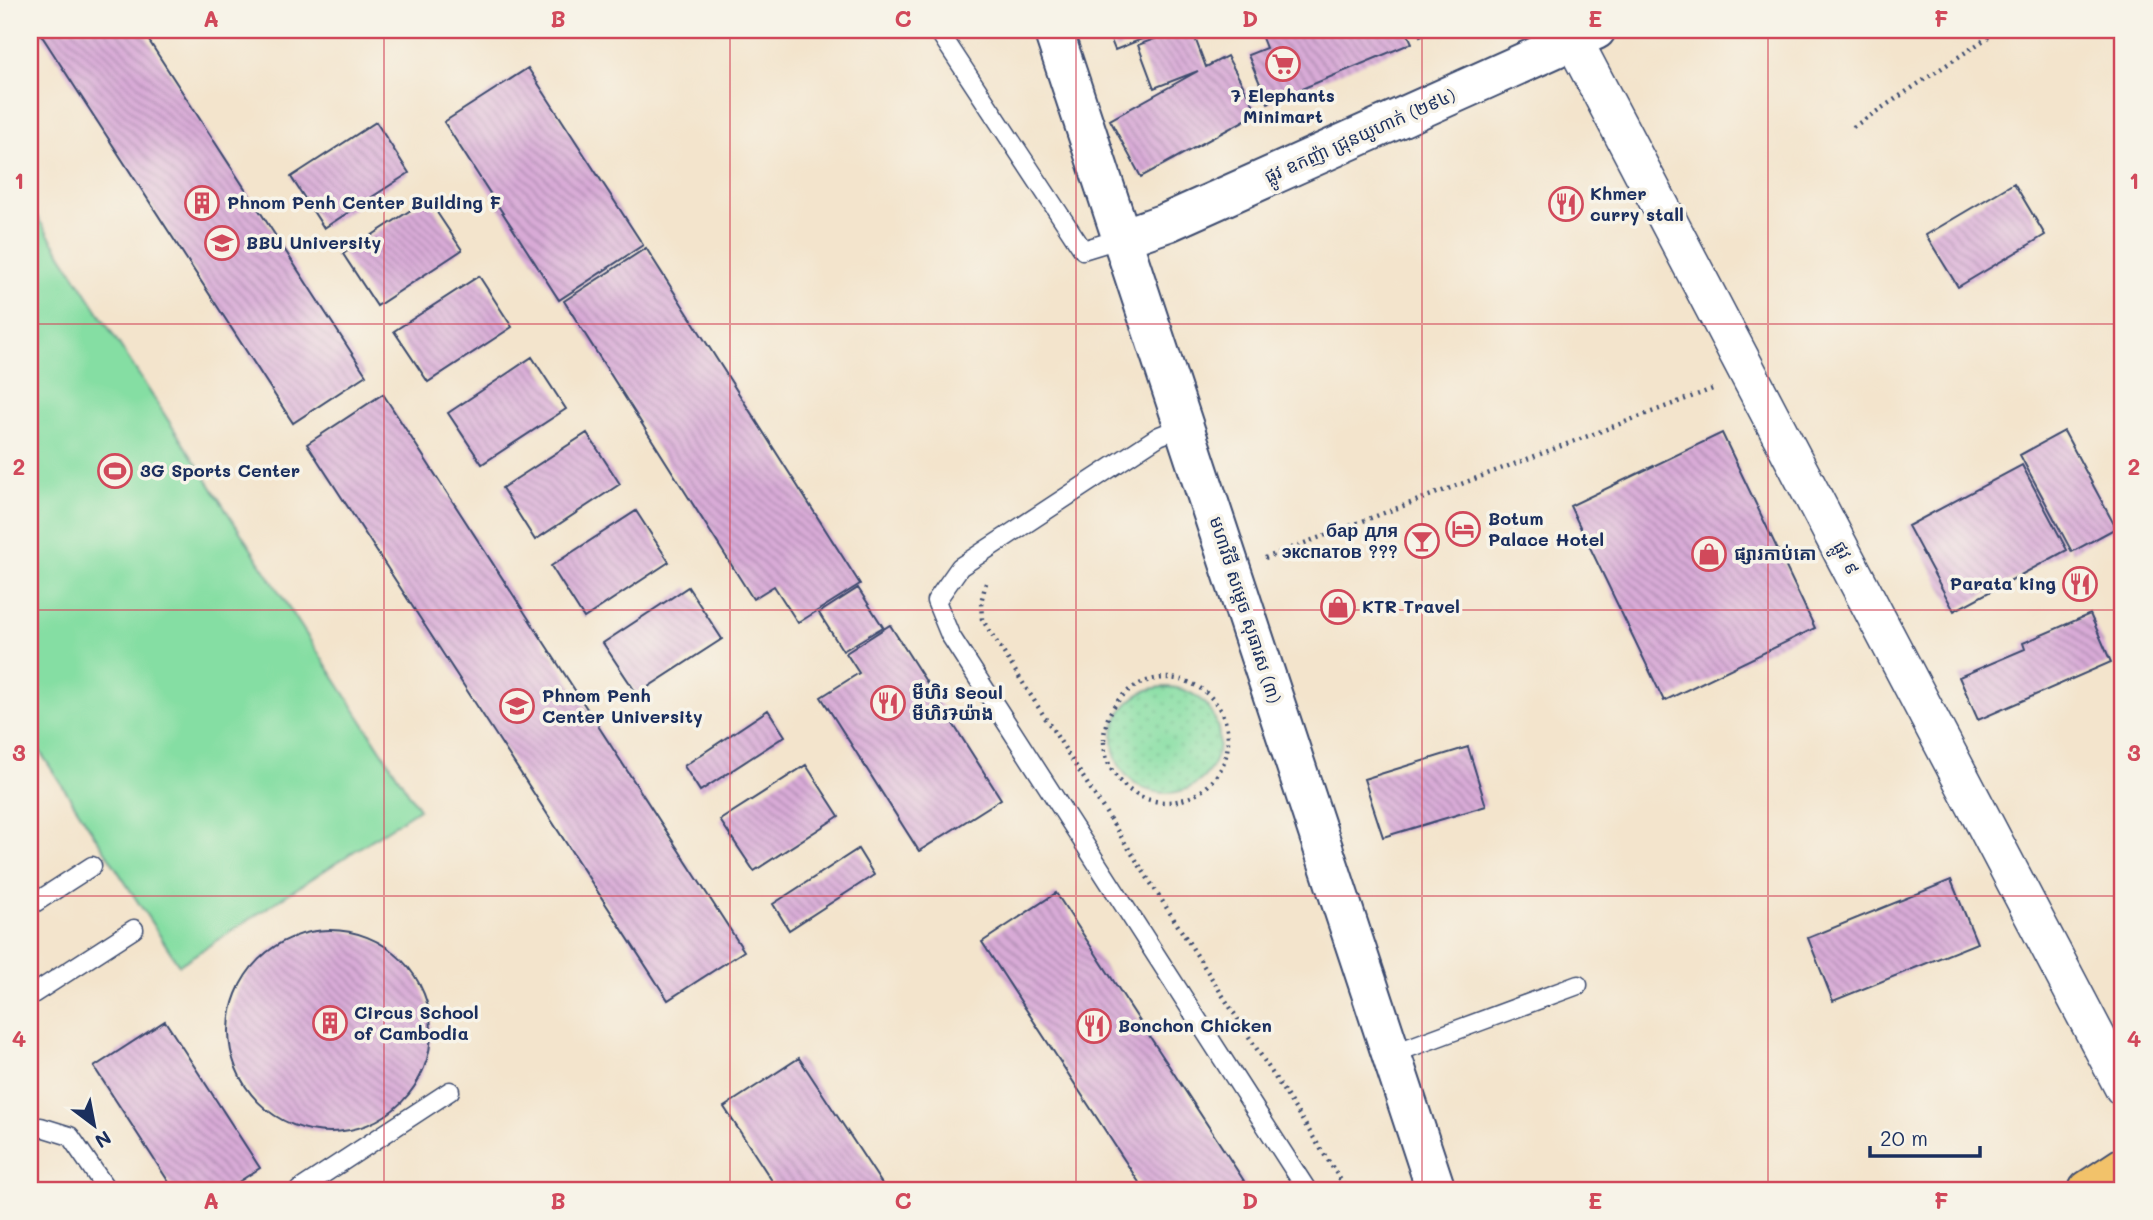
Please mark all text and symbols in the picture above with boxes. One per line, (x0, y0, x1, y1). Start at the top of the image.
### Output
text: A (203, 3, 219, 33)
text: B (550, 3, 566, 33)
text: C (894, 3, 912, 33)
text: D (1242, 3, 1258, 33)
text: E (1588, 3, 1602, 33)
text: F (1934, 3, 1948, 33)
supermarket icon: 7 Elephants Minimart (1264, 45, 1302, 83)
street label: ផ្លូវ ឧកញ៉ា ជ្រុនយូហាក់ (២៩៤) (1260, 82, 1461, 193)
place label: 7 Elephants Minimart (1231, 83, 1335, 128)
text: 1 (14, 165, 24, 195)
text: 1 (2129, 165, 2139, 195)
place label: Khmer curry stall (1590, 181, 1684, 226)
building icon: Phnom Penh Center Building F (183, 184, 221, 222)
restaurant icon: Khmer curry stall (1547, 185, 1585, 223)
place label: Phnom Penh Center Building F (227, 190, 501, 214)
school or university icon: BBU University (203, 224, 241, 262)
place label: BBU University (246, 230, 382, 254)
text: 2 (13, 451, 25, 481)
text: 2 (2128, 451, 2140, 481)
sports icon: 3G Sports Center (96, 452, 134, 490)
place label: 3G Sports Center (140, 458, 300, 482)
place label: Botum Palace Hotel (1488, 506, 1604, 551)
hotel icon: Botum Palace Hotel (1444, 510, 1482, 548)
street label: មហាវិថី សម្តេច សុធារស (៣) (1203, 513, 1288, 707)
place label: бар для экспатов ??? (1282, 518, 1398, 563)
bar icon: бар для экспатов ??? (1403, 522, 1441, 560)
shop icon: ផ្សារកាប់គោ (1690, 535, 1728, 573)
street label: ផ្លូវ ៩ (1824, 537, 1865, 581)
place label: ផ្សារកាប់គោ (1734, 541, 1817, 565)
restaurant icon: Parata king (2061, 565, 2099, 603)
place label: Parata king (1950, 571, 2056, 595)
shop icon: KTR Travel (1319, 588, 1357, 626)
place label: KTR Travel (1362, 594, 1460, 618)
place label: មីហិរ Seoul មីហិរ7យ៉ាង (912, 680, 1003, 725)
place label: Phnom Penh Center University (542, 683, 703, 728)
restaurant icon: មីហិរ Seoul មីហិរ7យ៉ាង (869, 684, 907, 722)
school or university icon: Phnom Penh Center University (498, 687, 536, 725)
text: 3 (12, 737, 26, 767)
text: 3 (2127, 737, 2141, 767)
place label: Circus School of Cambodia (354, 1000, 479, 1045)
building icon: Circus School of Cambodia (311, 1004, 349, 1042)
restaurant icon: Bonchon Chicken (1075, 1007, 1113, 1045)
place label: Bonchon Chicken (1118, 1013, 1272, 1037)
text: 4 (12, 1023, 26, 1053)
text: 4 (2127, 1023, 2141, 1053)
north arrow (60, 1090, 130, 1160)
scale bar (1870, 1115, 1980, 1159)
text: 20 m (1880, 1124, 1928, 1151)
text: N (91, 1125, 116, 1154)
text: A (203, 1185, 219, 1215)
text: B (550, 1185, 566, 1215)
text: C (894, 1185, 912, 1215)
text: D (1242, 1185, 1258, 1215)
text: E (1588, 1185, 1602, 1215)
text: F (1934, 1185, 1948, 1215)

